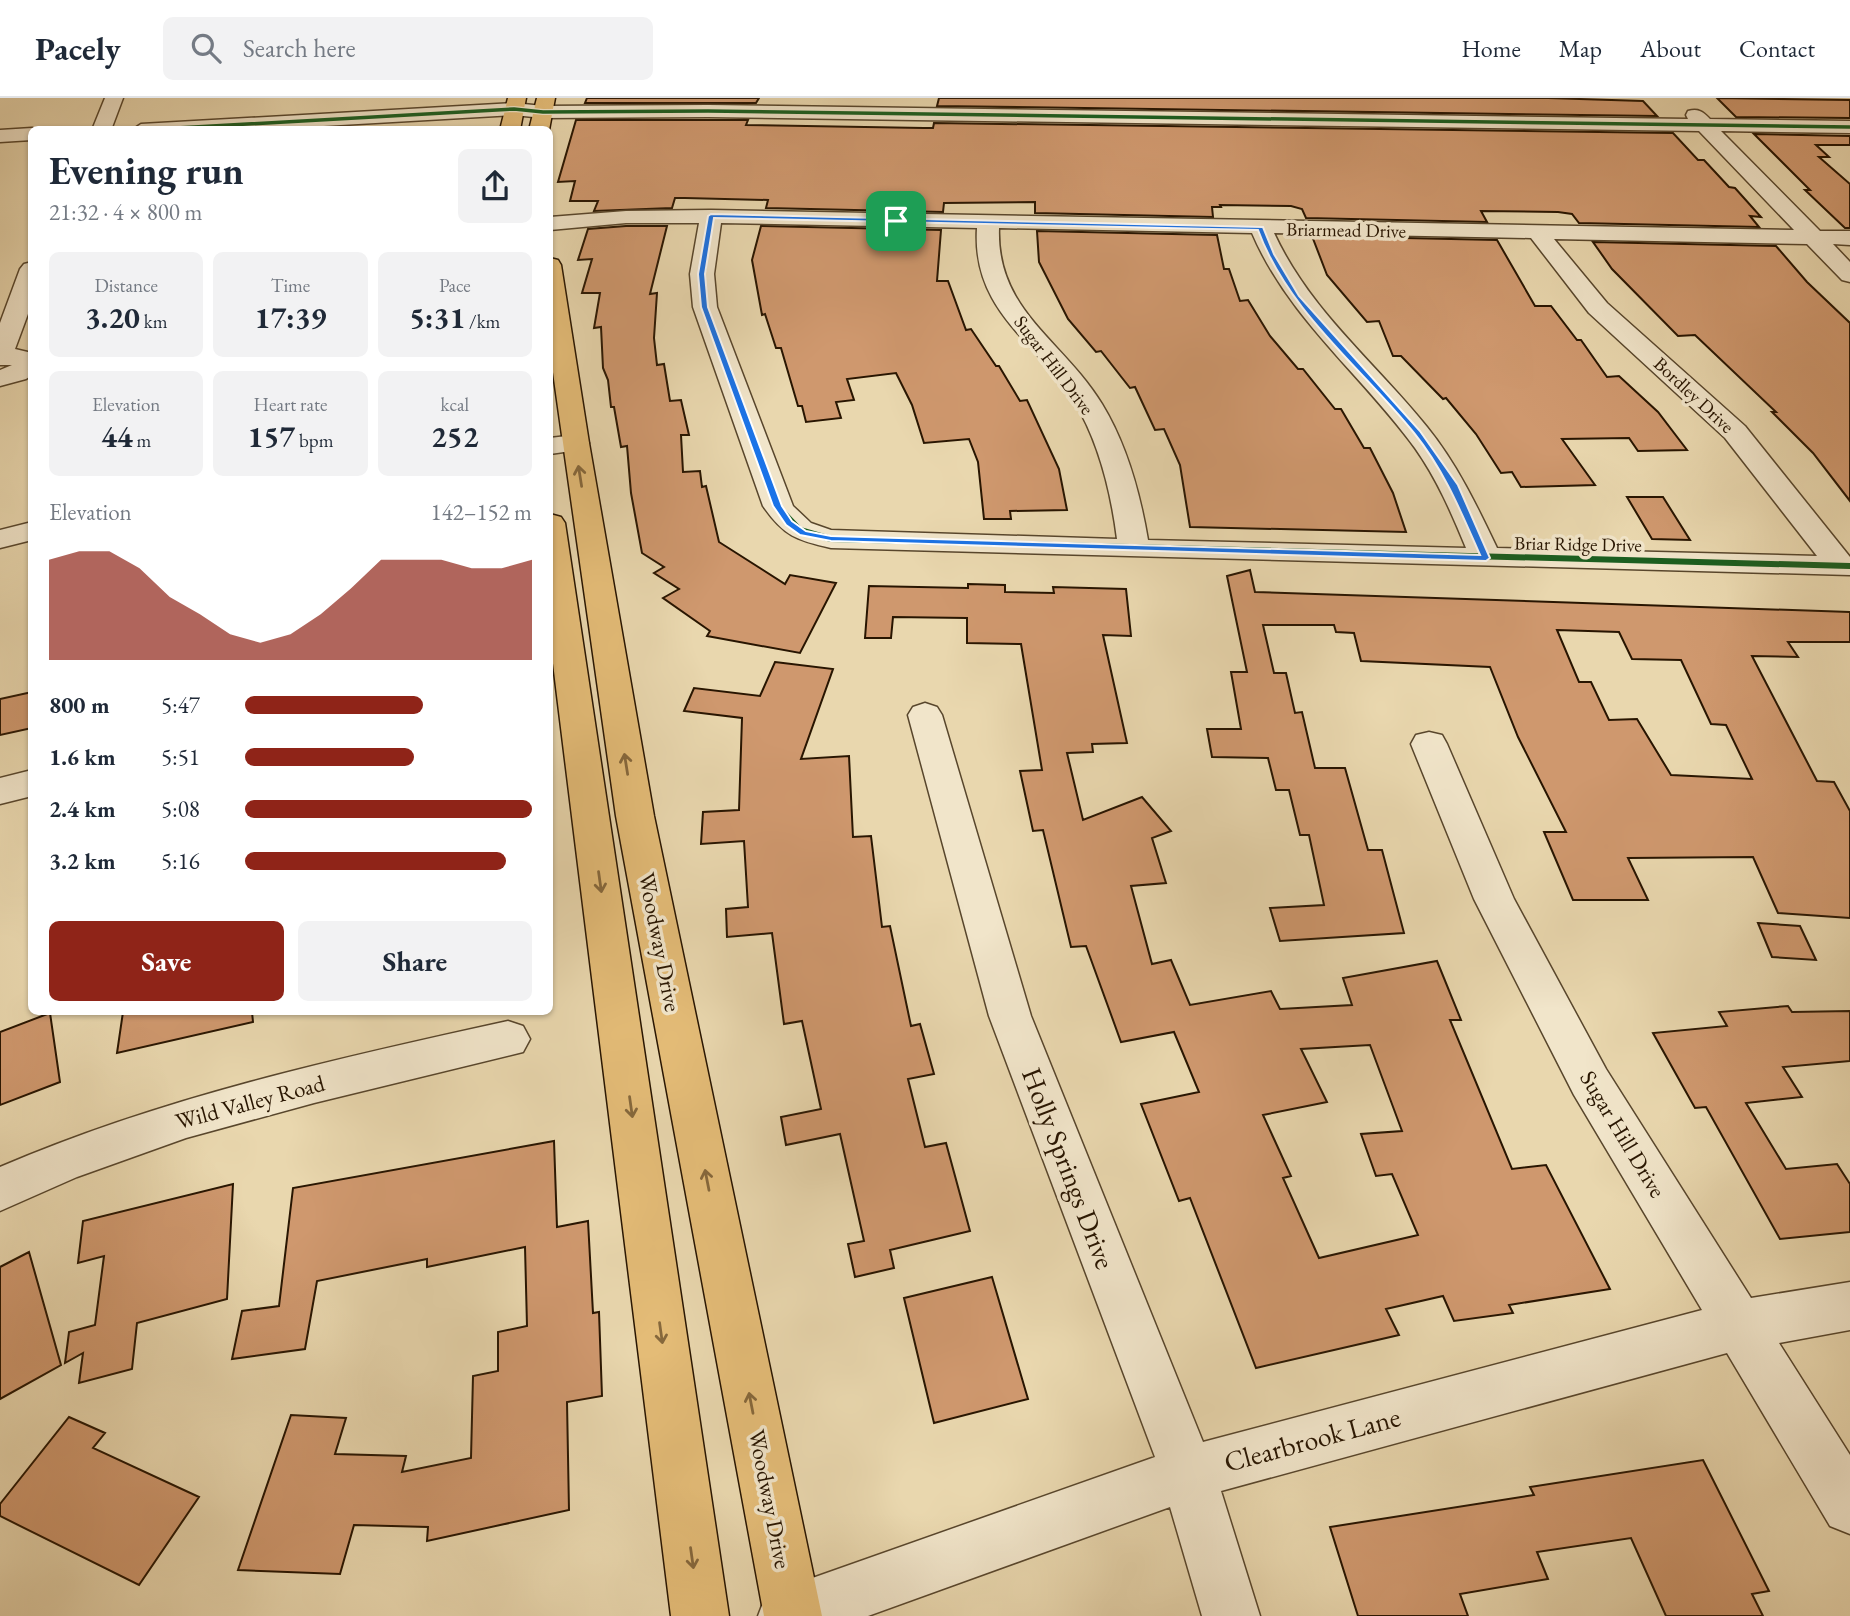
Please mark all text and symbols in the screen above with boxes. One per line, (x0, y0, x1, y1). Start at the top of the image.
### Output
search box (163, 17, 653, 80)
text: Pacely (35, 27, 121, 70)
icon: search (187, 29, 225, 67)
text: Search here (243, 31, 356, 65)
text: Home (1461, 33, 1521, 64)
text: Map (1559, 33, 1602, 64)
text: About (1640, 33, 1701, 64)
text: Contact (1739, 33, 1815, 64)
text: Evening run (49, 146, 244, 195)
button: share (458, 149, 532, 223)
pin (866, 191, 926, 251)
text: 21:32 · 4 × 800 m (49, 197, 202, 227)
icon: arrive (877, 202, 915, 240)
street label: Briarmead Drive (1286, 216, 1406, 244)
text: Distance (94, 273, 158, 298)
text: Time (271, 273, 310, 298)
text: Pace (439, 273, 471, 298)
text: 3.20 (85, 298, 140, 337)
text: 17:39 (255, 298, 326, 337)
text: 5:31 (409, 298, 465, 337)
text: km (140, 309, 167, 334)
text: /km (465, 309, 500, 334)
street label: Sugar Hill Drive (1008, 310, 1100, 420)
street label: Bordley Drive (1648, 351, 1740, 439)
text: Elevation (92, 392, 160, 417)
text: Heart rate (254, 392, 327, 417)
text: kcal (441, 392, 469, 417)
text: 44 (101, 417, 133, 456)
text: 157 (248, 417, 295, 456)
text: 252 (431, 417, 479, 456)
text: m (133, 428, 151, 453)
text: bpm (295, 428, 333, 453)
one-way arrow (573, 465, 586, 488)
text: Elevation (49, 497, 132, 527)
text: 142–152 m (431, 497, 532, 527)
street label: Briar Ridge Drive (1514, 530, 1642, 558)
text: 800 m (49, 690, 110, 720)
text: 5:47 (161, 690, 200, 720)
text: 1.6 km (49, 742, 116, 772)
text: 5:51 (161, 742, 200, 772)
one-way arrow (619, 753, 632, 776)
text: 2.4 km (49, 794, 116, 824)
text: 5:08 (161, 794, 200, 824)
text: 3.2 km (49, 846, 116, 876)
text: 5:16 (161, 846, 200, 876)
one-way arrow (593, 870, 606, 893)
street label: Woodway Drive (632, 870, 688, 1014)
button: Save (49, 921, 284, 1001)
button: Share (298, 921, 532, 1001)
street label: Holly Springs Drive (1014, 1062, 1124, 1274)
street label: Sugar Hill Drive (1573, 1065, 1673, 1203)
street label: Wild Valley Road (172, 1068, 328, 1136)
one-way arrow (624, 1095, 637, 1118)
one-way arrow (700, 1169, 713, 1192)
one-way arrow (655, 1321, 668, 1343)
one-way arrow (744, 1392, 758, 1415)
street label: Clearbrook Lane (1220, 1398, 1404, 1480)
street label: Woodway Drive (742, 1427, 798, 1571)
one-way arrow (685, 1546, 698, 1569)

